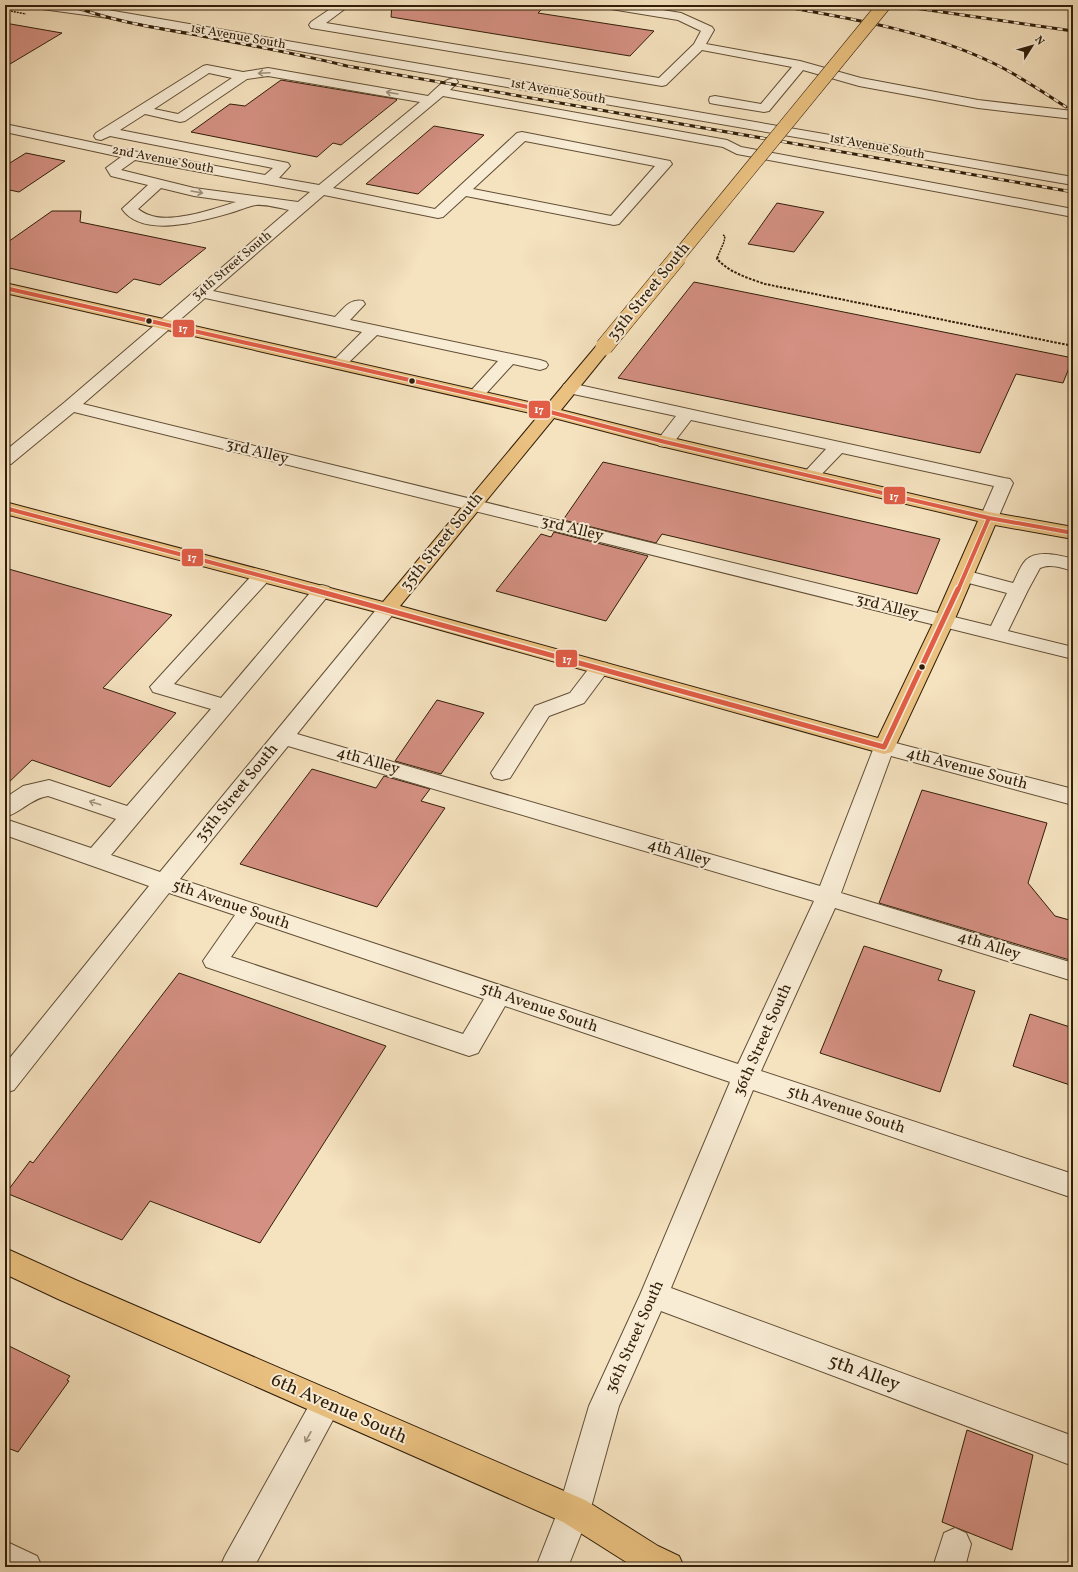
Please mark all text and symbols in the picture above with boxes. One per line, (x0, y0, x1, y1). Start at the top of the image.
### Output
street label: 1st Avenue South (189, 20, 287, 54)
north arrow (1012, 26, 1052, 66)
text: N (1030, 33, 1047, 49)
one-way arrow (258, 69, 271, 76)
street label: 1st Avenue South (509, 75, 607, 109)
one-way arrow (386, 89, 399, 97)
street label: 1st Avenue South (828, 130, 926, 164)
street label: 2nd Avenue South (110, 141, 216, 179)
one-way arrow (190, 188, 203, 196)
street label: 34th Street South (188, 227, 276, 305)
street label: 35th Street South (602, 238, 696, 346)
unlabelled marker (144, 316, 154, 326)
line badge: 17 (172, 319, 195, 338)
text: 17 (178, 322, 188, 337)
unlabelled marker (407, 376, 417, 386)
line badge: 17 (528, 400, 551, 419)
text: 17 (534, 403, 544, 418)
street label: 3rd Alley (223, 434, 291, 471)
line badge: 17 (883, 486, 906, 505)
street label: 35th Street South (395, 488, 489, 596)
text: 17 (889, 490, 899, 505)
street label: 3rd Alley (538, 511, 606, 548)
line badge: 17 (181, 548, 204, 567)
text: 17 (187, 551, 197, 566)
street label: 3rd Alley (853, 589, 921, 626)
line badge: 17 (555, 649, 578, 668)
text: 17 (562, 653, 572, 668)
unlabelled marker (917, 662, 927, 672)
street label: 35th Street South (190, 739, 284, 847)
street label: 4th Alley (334, 741, 403, 781)
street label: 4th Avenue South (904, 742, 1030, 796)
one-way arrow (89, 799, 101, 807)
street label: 4th Alley (645, 833, 714, 873)
street label: 5th Avenue South (169, 875, 293, 935)
street label: 4th Alley (955, 926, 1024, 966)
street label: 5th Avenue South (477, 978, 601, 1038)
street label: 36th Street South (728, 980, 798, 1100)
street label: 5th Avenue South (784, 1081, 908, 1139)
street label: 36th Street South (600, 1277, 670, 1397)
street label: 5th Alley (824, 1348, 904, 1398)
street label: 6th Avenue South (267, 1367, 411, 1451)
one-way arrow (303, 1431, 311, 1443)

